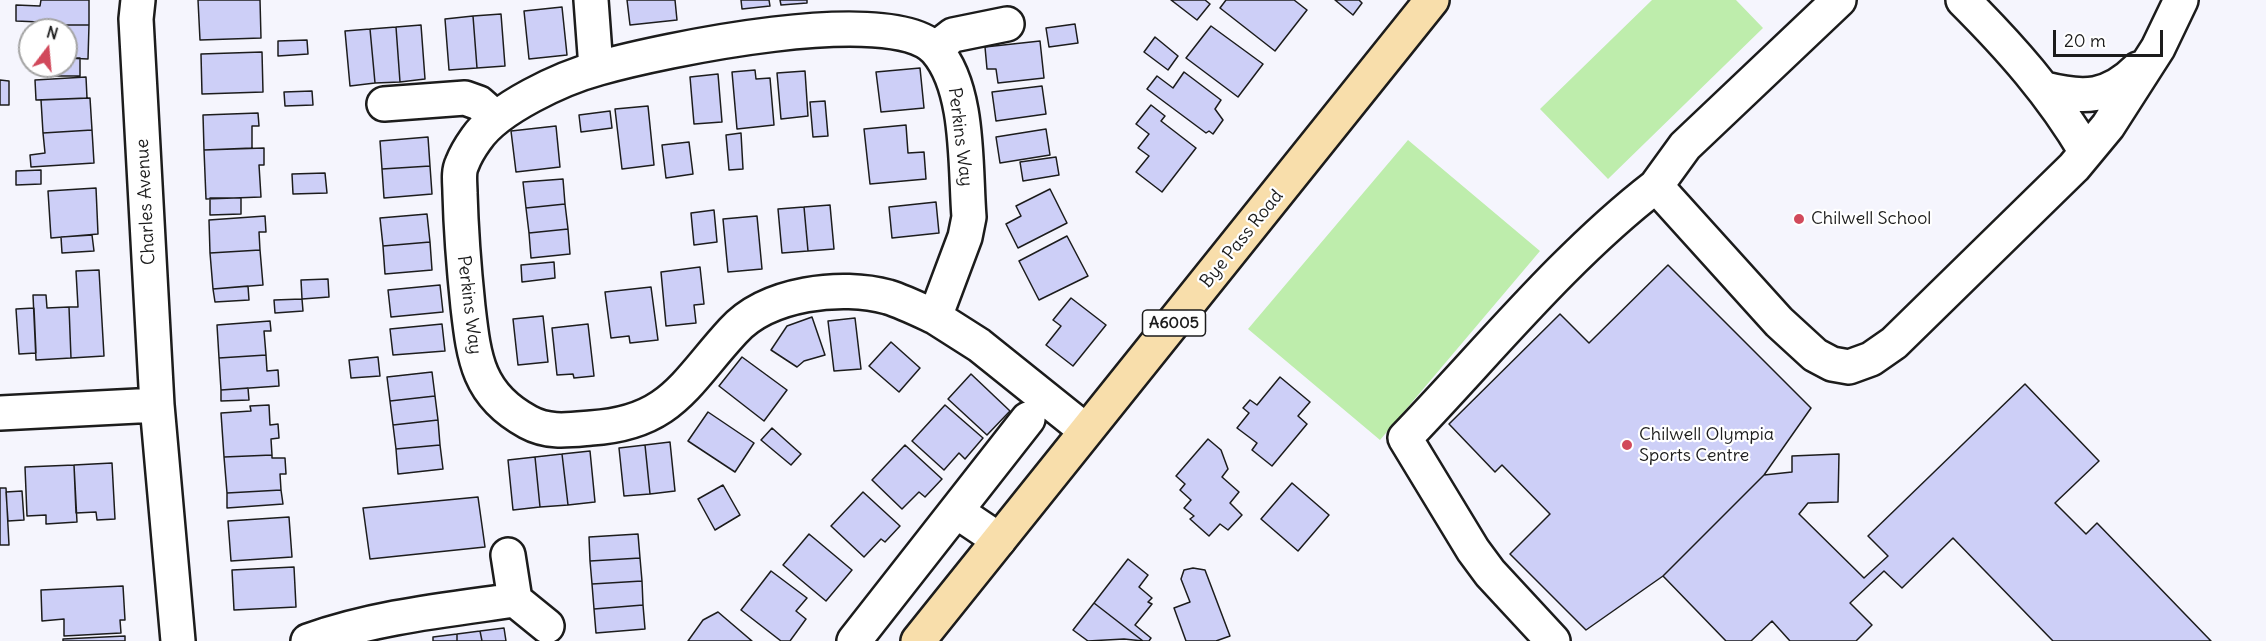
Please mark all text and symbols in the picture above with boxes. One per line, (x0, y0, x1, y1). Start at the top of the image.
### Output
north arrow (18, 18, 78, 78)
scale bar (2056, 18, 2166, 56)
text: N (44, 21, 60, 44)
text: 20 m (2064, 29, 2106, 52)
street label: Perkins Way (943, 86, 977, 188)
street label: Charles Avenue (132, 138, 160, 266)
street label: Bye Pass Road (1196, 186, 1288, 292)
place label: Chilwell School (1811, 208, 1931, 230)
marker: Chilwell School (1792, 212, 1806, 226)
street label: Perkins Way (452, 254, 486, 356)
road number: A6005 (1142, 310, 1206, 336)
place label: Chilwell Olympia Sports Centre (1639, 424, 1774, 466)
marker: Chilwell Olympia Sports Centre (1620, 438, 1634, 452)

